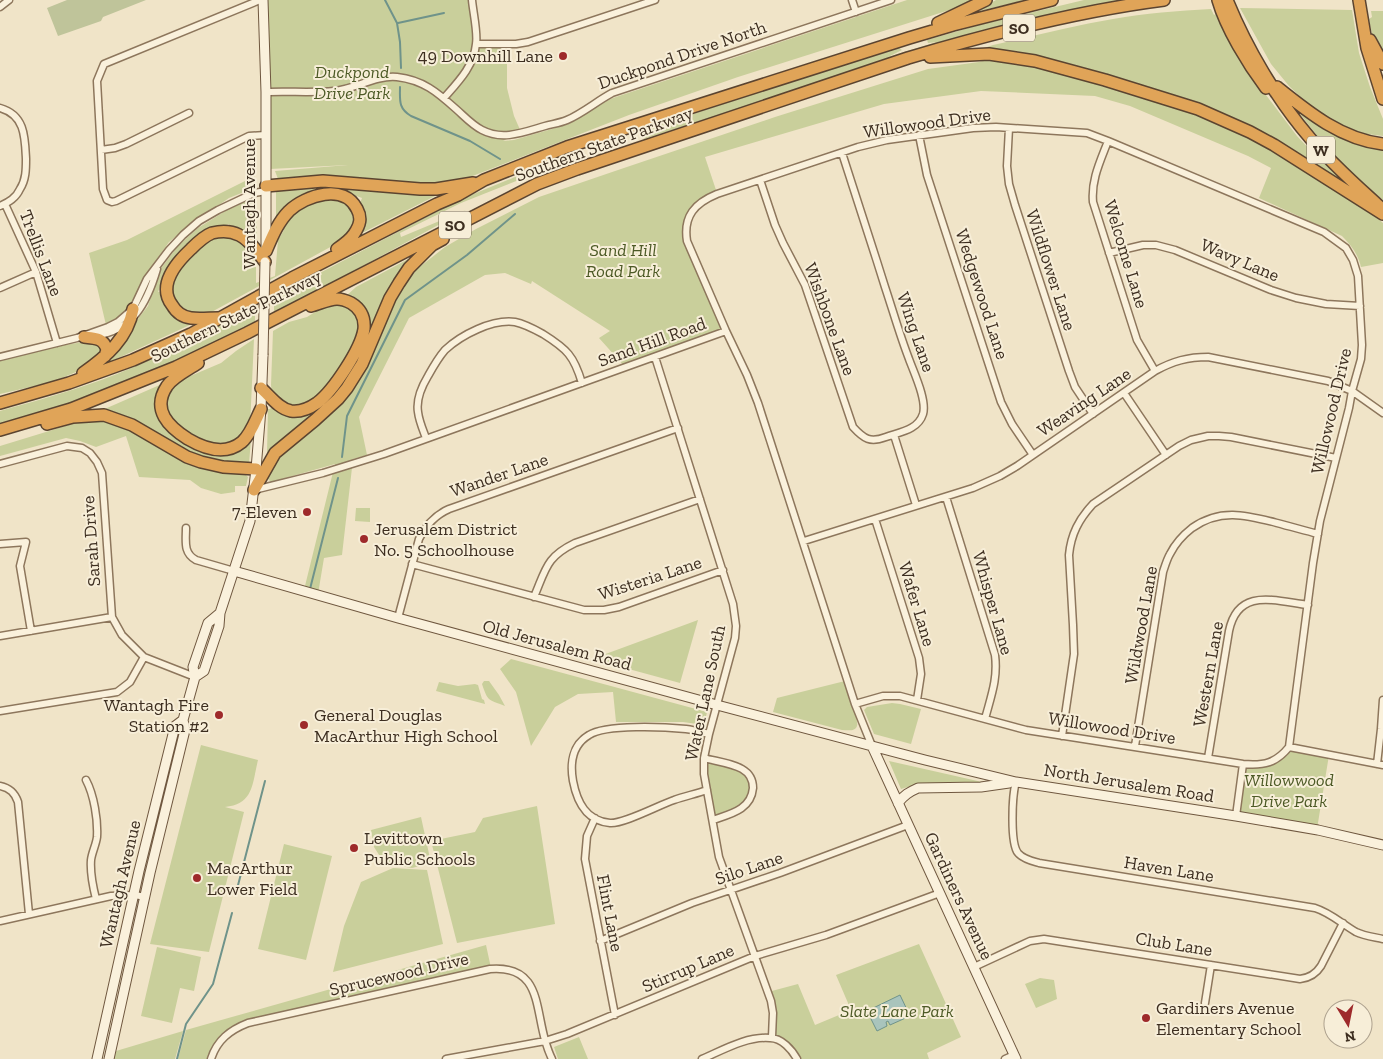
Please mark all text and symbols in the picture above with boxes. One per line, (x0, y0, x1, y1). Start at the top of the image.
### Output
road number: SO (1003, 14, 1035, 42)
street label: Duckpond Drive North (595, 16, 769, 94)
place label: 49 Downhill Lane (418, 45, 553, 67)
marker: 49 Downhill Lane (557, 50, 569, 62)
park label: Duckpond Drive Park (314, 61, 390, 104)
street label: Southern State Parkway (512, 101, 697, 186)
street label: Willowood Drive (862, 103, 992, 143)
road number: W (1307, 136, 1335, 164)
street label: Wantagh Avenue (238, 139, 260, 269)
street label: Welcome Lane (1099, 197, 1153, 311)
street label: Trellis Lane (14, 207, 68, 299)
street label: Wildflower Lane (1021, 207, 1081, 333)
road number: SO (439, 212, 471, 238)
street label: Wedgewood Lane (951, 226, 1013, 362)
street label: Wavy Lane (1197, 234, 1283, 286)
park label: Sand Hill Road Park (586, 239, 660, 282)
street label: Wishbone Lane (799, 260, 861, 378)
street label: Southern State Parkway (147, 265, 326, 367)
street label: Wing Lane (892, 289, 940, 375)
street label: Sand Hill Road (595, 312, 709, 372)
street label: Willowood Drive (1306, 346, 1356, 476)
street label: Weaving Lane (1033, 363, 1135, 441)
street label: Wander Lane (447, 448, 551, 502)
street label: Sarah Drive (77, 495, 105, 587)
place label: 7-Eleven (232, 501, 298, 523)
marker: 7-Eleven (301, 506, 313, 518)
place label: Jerusalem District No. 5 Schoolhouse (374, 518, 518, 561)
marker: Jerusalem District No. 5 Schoolhouse (358, 533, 370, 545)
street label: Whisper Lane (968, 549, 1018, 657)
street label: Wisteria Lane (596, 551, 704, 605)
street label: Wafer Lane (894, 559, 940, 649)
street label: Wildwood Lane (1120, 564, 1162, 686)
street label: Old Jerusalem Road (480, 615, 634, 675)
street label: Western Lane (1188, 620, 1228, 728)
street label: Water Lane South (680, 623, 730, 763)
place label: Wantagh Fire Station #2 (104, 694, 209, 737)
place label: General Douglas MacArthur High School (314, 704, 498, 747)
street label: Willowood Drive (1047, 707, 1177, 749)
marker: Wantagh Fire Station #2 (213, 709, 225, 721)
marker: General Douglas MacArthur High School (298, 719, 310, 731)
street label: North Jerusalem Road (1042, 759, 1216, 807)
park label: Willowwood Drive Park (1244, 769, 1334, 812)
street label: Wantagh Avenue (95, 818, 145, 950)
place label: Levittown Public Schools (364, 827, 476, 870)
street label: Gardiners Avenue (920, 829, 998, 963)
marker: Levittown Public Schools (348, 842, 360, 854)
street label: Silo Lane (712, 846, 786, 890)
street label: Haven Lane (1122, 851, 1216, 887)
place label: MacArthur Lower Field (207, 857, 298, 900)
marker: MacArthur Lower Field (191, 872, 203, 884)
street label: Flint Lane (592, 873, 628, 953)
street label: Club Lane (1134, 927, 1214, 961)
street label: Stirrup Lane (639, 939, 737, 997)
street label: Sprucewood Drive (327, 947, 471, 1001)
place label: Gardiners Avenue Elementary School (1156, 997, 1301, 1040)
north arrow (1323, 999, 1373, 1049)
park label: Slate Lane Park (840, 1000, 954, 1022)
marker: Gardiners Avenue Elementary School (1140, 1012, 1152, 1024)
text: N (1343, 1027, 1357, 1046)

